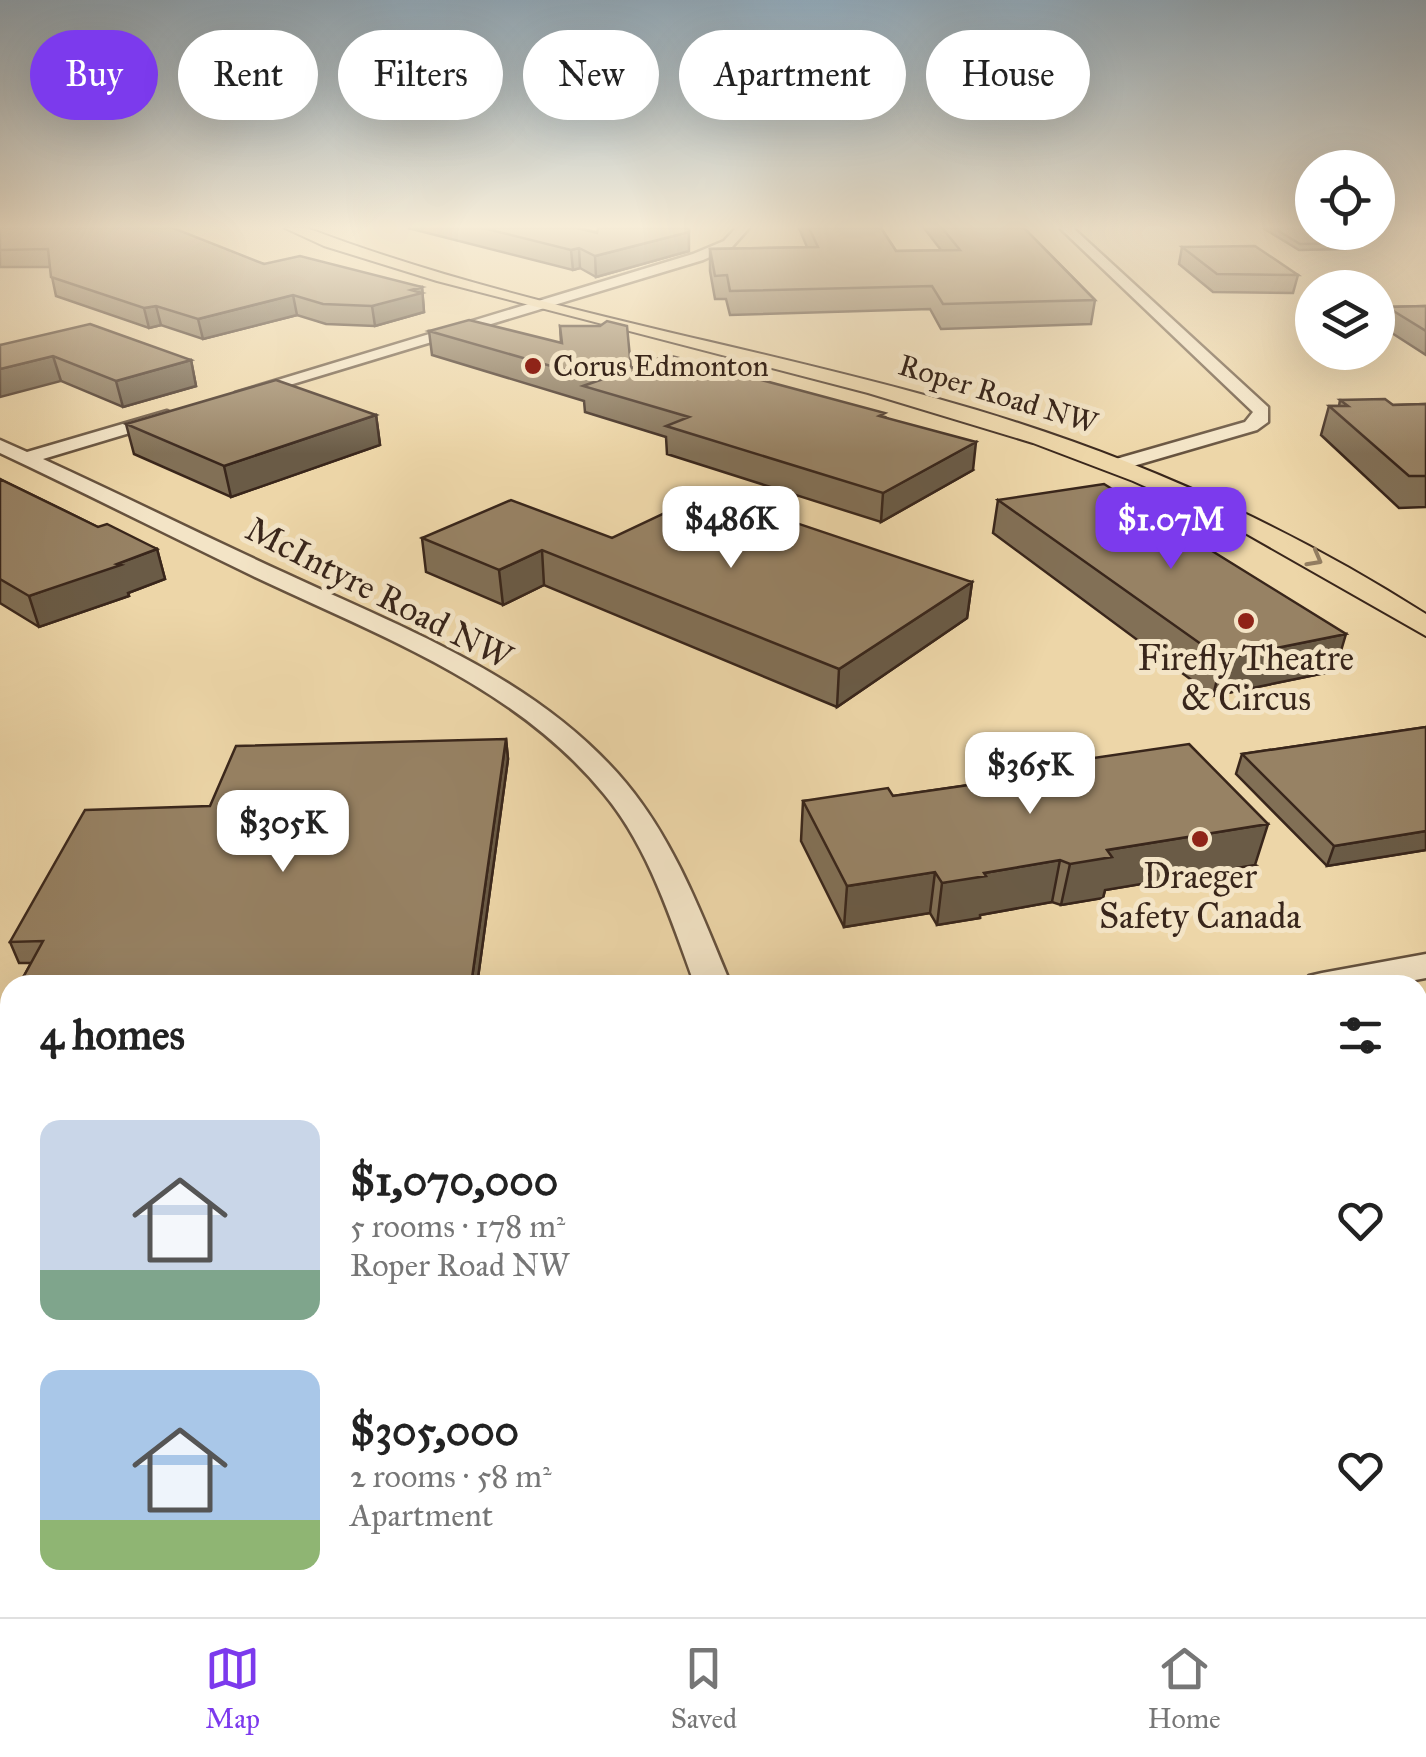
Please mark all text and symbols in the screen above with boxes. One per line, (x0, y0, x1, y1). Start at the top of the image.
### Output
chip: Buy (30, 30, 158, 120)
chip: Rent (178, 30, 318, 120)
chip: Filters (338, 30, 503, 120)
chip: New (523, 30, 659, 120)
chip: Apartment (679, 30, 906, 120)
chip: House (926, 30, 1090, 120)
map controls (1295, 150, 1395, 370)
button: locate (1295, 150, 1395, 250)
button: layers (1295, 270, 1395, 370)
street label: Roper Road NW (894, 347, 1103, 442)
place label: Corus Edmonton (553, 348, 769, 384)
marker: Corus Edmonton (522, 355, 544, 377)
pin: $486K (661, 486, 801, 571)
pin: $1.07M (1090, 487, 1252, 572)
text: $486K (684, 499, 778, 538)
text: $1.07M (1117, 500, 1225, 539)
street label: McIntyre Road NW (239, 507, 520, 679)
one-way arrow (1304, 547, 1322, 566)
marker: Firefly Theatre & Circus (1235, 610, 1257, 632)
place label: Firefly Theatre & Circus (1138, 637, 1354, 720)
pin: $365K (960, 732, 1100, 817)
text: $365K (987, 745, 1073, 784)
pin: $305K (213, 790, 353, 875)
text: $305K (239, 803, 327, 842)
marker: Draeger Safety Canada (1189, 828, 1211, 850)
place label: Draeger Safety Canada (1099, 855, 1301, 938)
icon: filters (1333, 1008, 1388, 1063)
text: 4 homes (40, 1009, 185, 1061)
text: $1,070,000 (350, 1155, 558, 1207)
icon: home (120, 1160, 240, 1280)
icon: heart (1333, 1193, 1388, 1248)
text: 5 rooms · 178 m² (350, 1207, 565, 1246)
text: Roper Road NW (350, 1246, 569, 1285)
text: $305,000 (350, 1405, 519, 1457)
icon: home (120, 1410, 240, 1530)
icon: heart (1333, 1443, 1388, 1498)
text: 2 rooms · 58 m² (350, 1457, 551, 1496)
text: Apartment (350, 1496, 493, 1535)
tab: Map (205, 1641, 260, 1736)
tab: Saved (671, 1641, 737, 1736)
tab: Home (1148, 1641, 1221, 1736)

